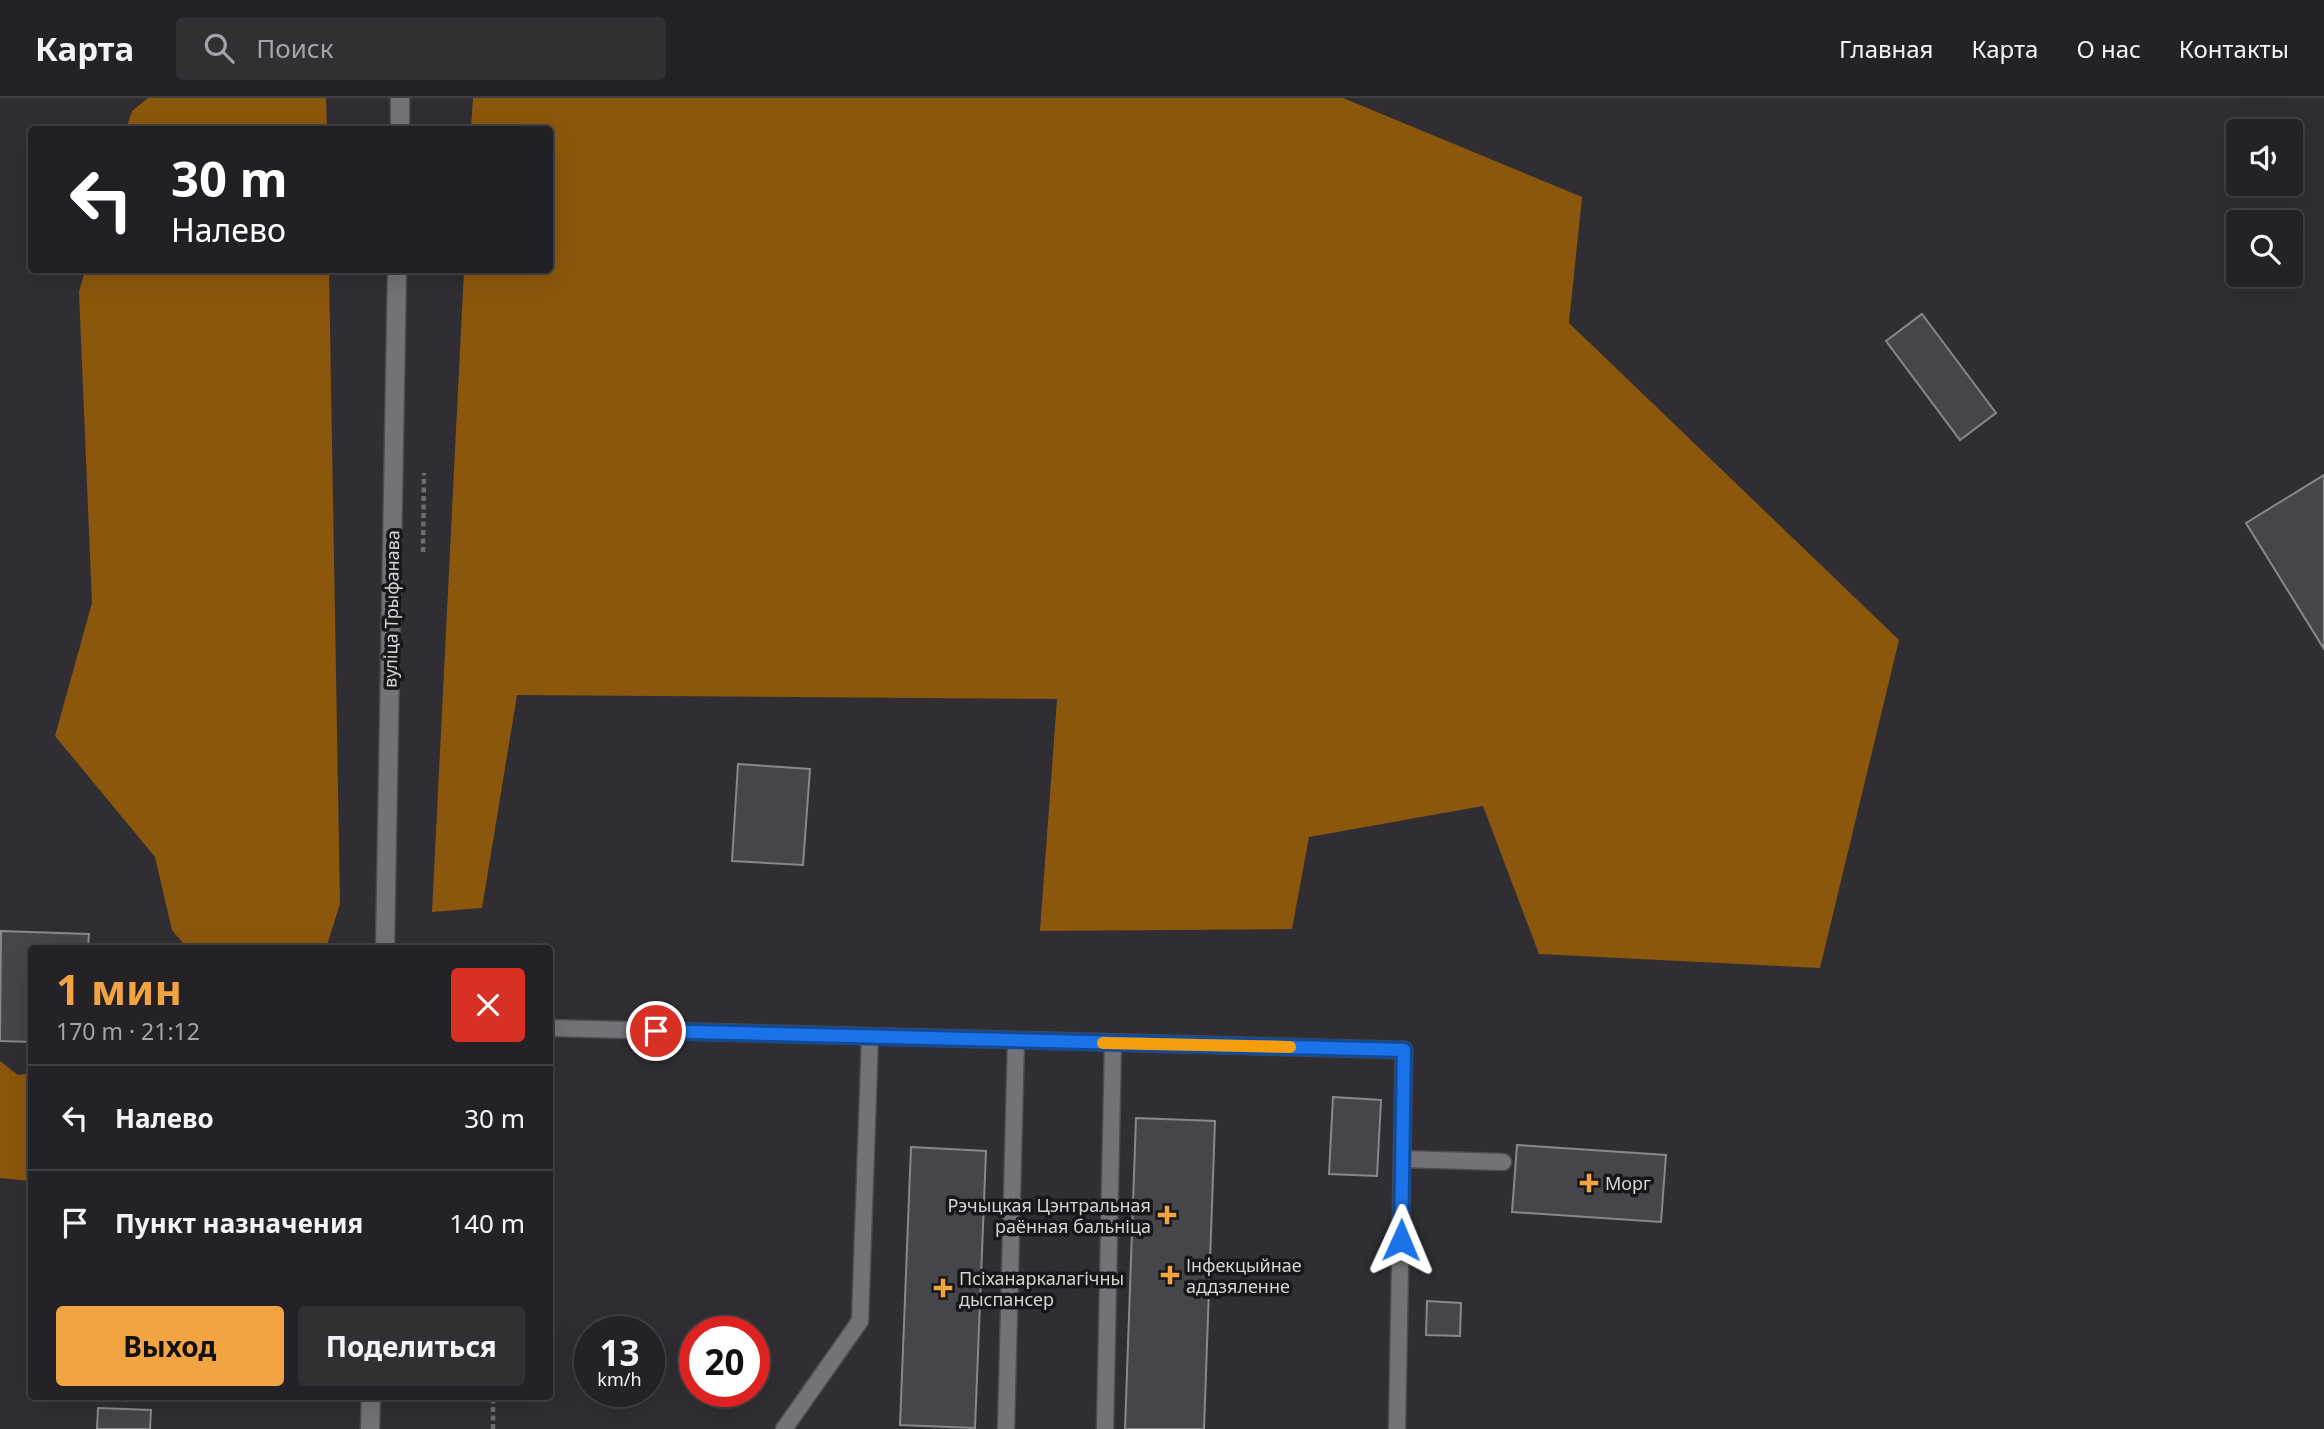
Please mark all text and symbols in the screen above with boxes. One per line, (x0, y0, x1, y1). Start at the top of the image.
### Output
search box (176, 17, 666, 80)
text: Карта (35, 26, 134, 71)
icon: search (200, 29, 238, 67)
text: Поиск (256, 30, 333, 66)
text: Главная (1839, 32, 1933, 65)
text: Карта (1971, 32, 2038, 65)
text: О нас (2076, 32, 2141, 65)
text: Контакты (2179, 32, 2289, 65)
map controls (2226, 119, 2303, 287)
button: sound (2226, 119, 2303, 196)
text: 30 m (171, 145, 288, 211)
icon: left (56, 154, 147, 245)
text: Налево (171, 208, 286, 251)
button: search (2226, 210, 2303, 287)
street label: вуліца Трыфанава (378, 530, 404, 688)
text: 1 мин (56, 960, 182, 1017)
button: close (451, 968, 525, 1042)
pin (626, 1001, 686, 1061)
icon: arrive (637, 1012, 675, 1050)
text: 170 m · 21:12 (56, 1015, 200, 1047)
icon: left (56, 1099, 94, 1137)
text: Налево (115, 1100, 214, 1136)
text: 30 m (464, 1100, 525, 1136)
place label: Морг (1605, 1171, 1651, 1195)
marker: Морг (1579, 1173, 1599, 1193)
place label: Рэчыцкая Цэнтральная раённая бальніца (947, 1193, 1151, 1238)
position arrow (1364, 1203, 1438, 1277)
icon: arrive (56, 1204, 94, 1242)
text: Пункт назначения (115, 1205, 363, 1241)
text: 140 m (449, 1205, 525, 1241)
marker: Рэчыцкая Цэнтральная раённая бальніца (1157, 1205, 1177, 1225)
place label: Інфекцыйнае аддзяленне (1186, 1253, 1302, 1298)
marker: Інфекцыйнае аддзяленне (1160, 1265, 1180, 1285)
place label: Псіханаркалагічны дыспансер (959, 1266, 1124, 1311)
marker: Псіханаркалагічны дыспансер (933, 1278, 953, 1298)
button: Выход (56, 1306, 284, 1386)
button: Поделиться (298, 1306, 525, 1386)
speed limit sign: 20 (679, 1316, 770, 1407)
text: 13 (599, 1329, 640, 1376)
text: km/h (597, 1367, 642, 1391)

